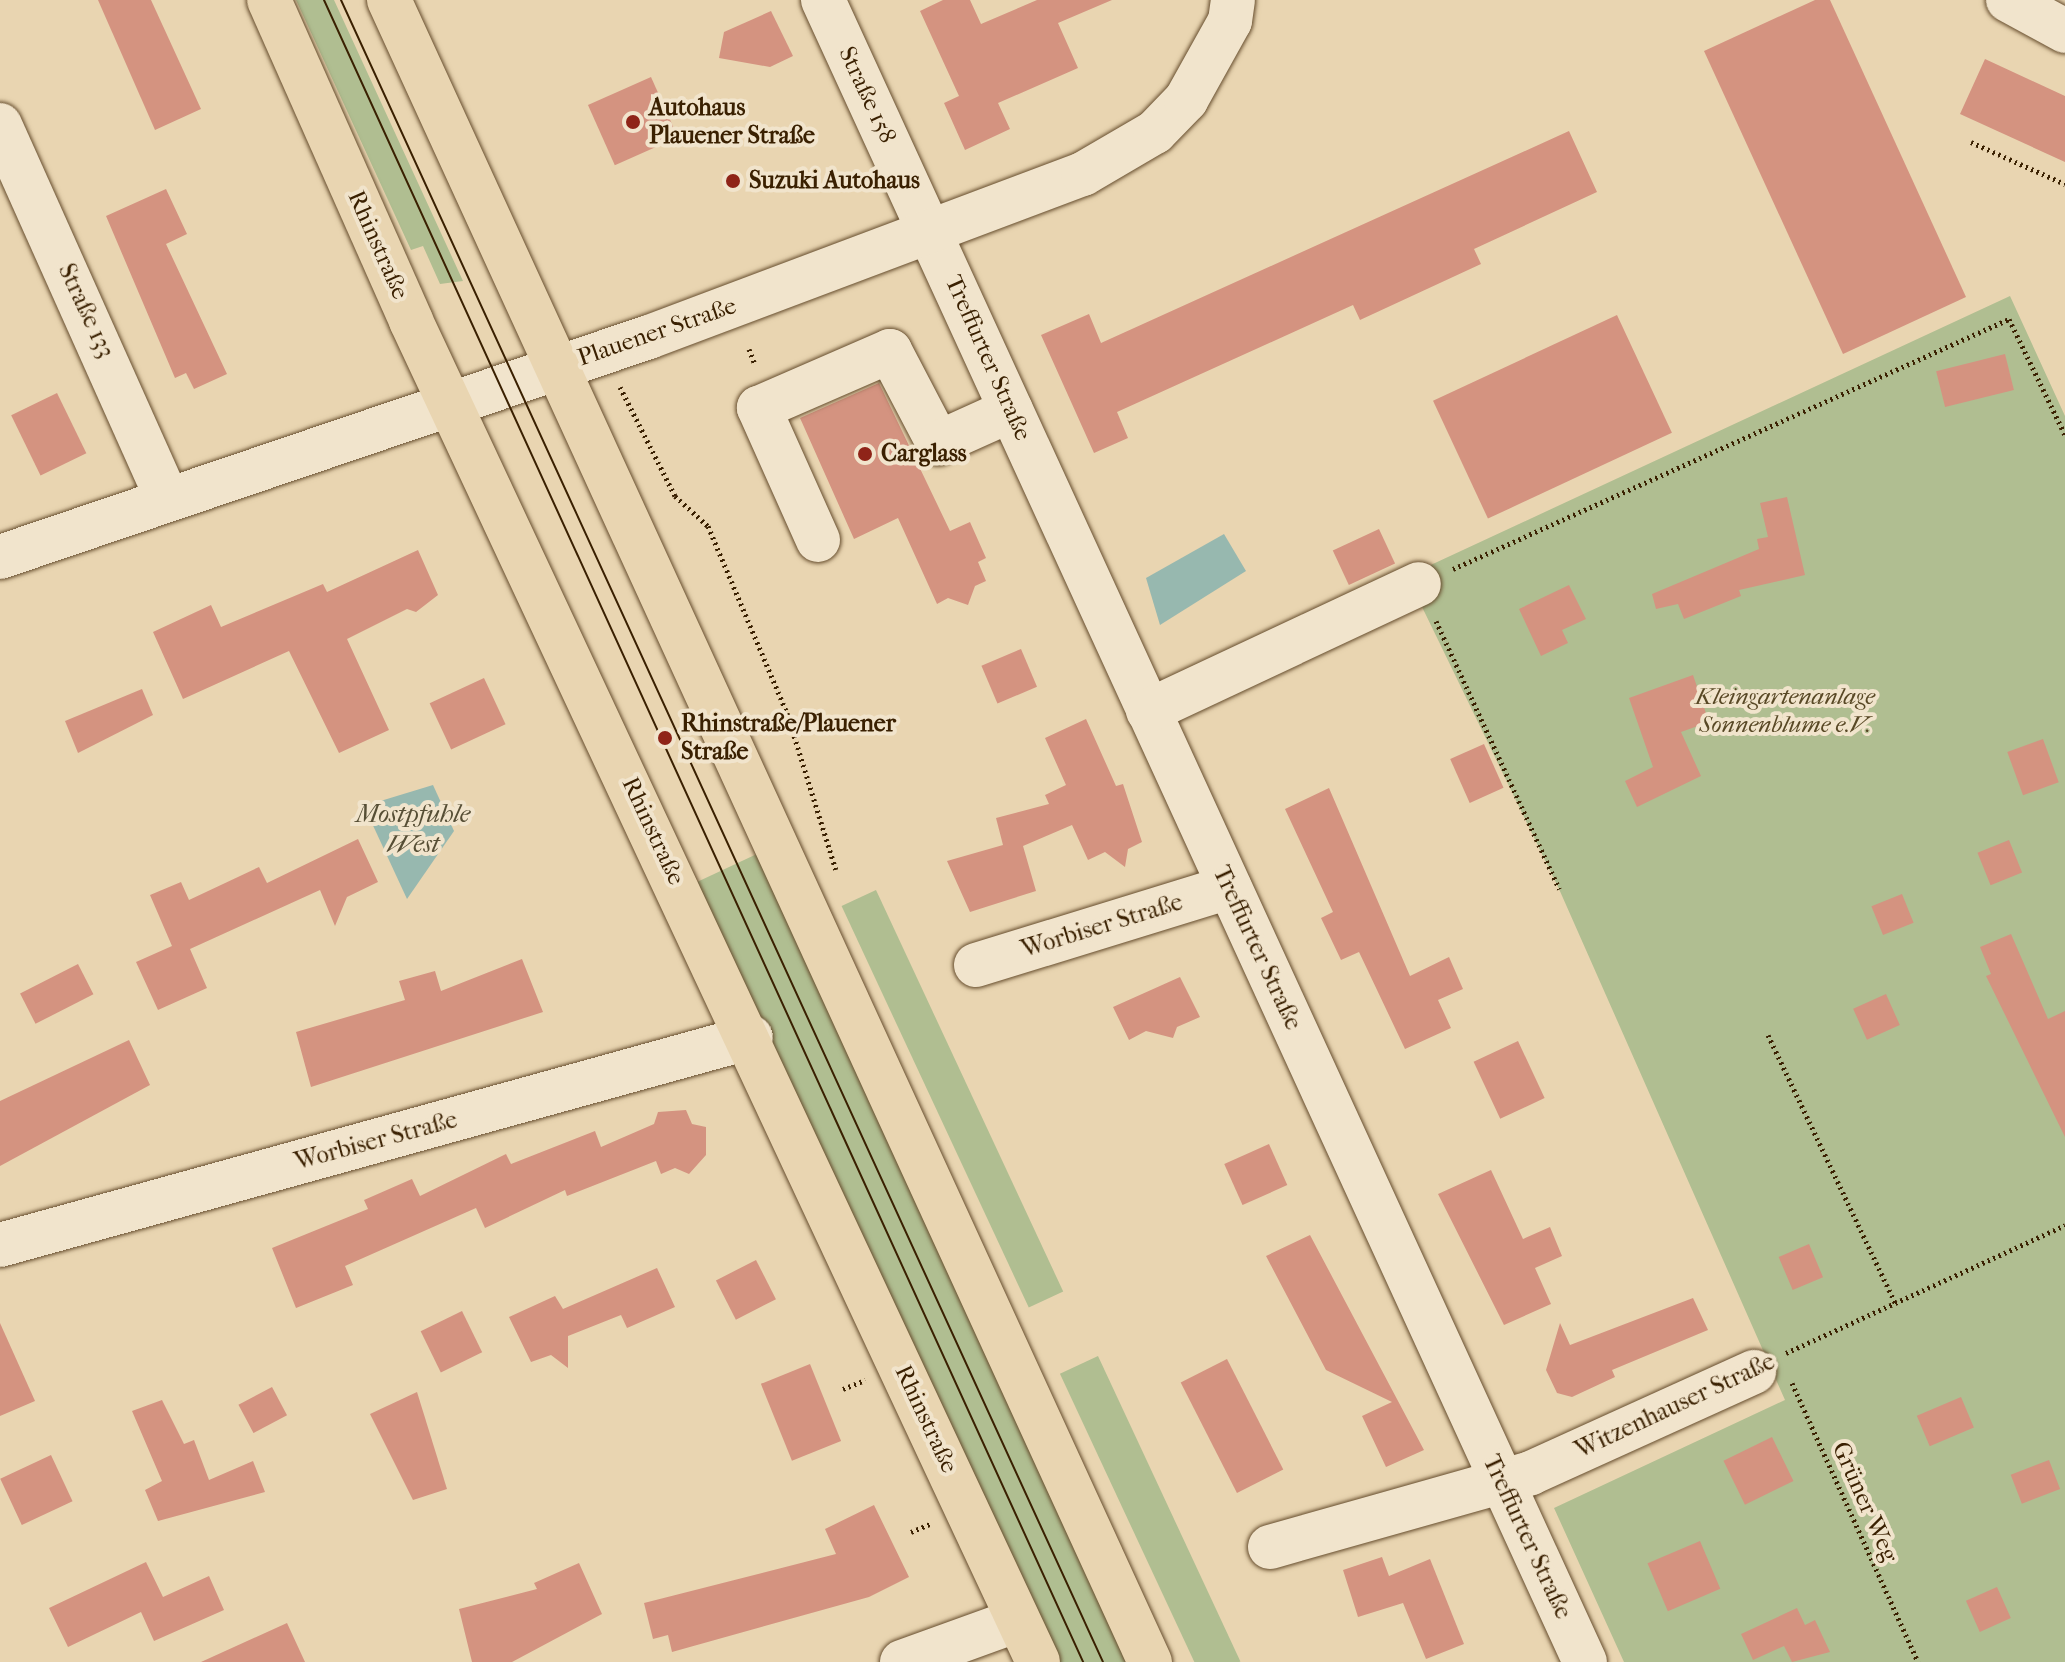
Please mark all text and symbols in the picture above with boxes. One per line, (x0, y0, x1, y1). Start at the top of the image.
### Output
street label: Straße 158 (832, 42, 902, 148)
place label: Autohaus Plauener Straße (649, 94, 815, 150)
marker: Autohaus Plauener Straße (624, 113, 642, 131)
place label: Suzuki Autohaus (749, 167, 920, 195)
marker: Suzuki Autohaus (724, 172, 742, 190)
street label: Rhinstraße (341, 186, 415, 304)
street label: Straße 133 (52, 259, 120, 363)
street label: Treffurter Straße (939, 271, 1037, 445)
street label: Plauener Straße (574, 291, 740, 373)
place label: Carglass (881, 440, 967, 468)
marker: Carglass (856, 445, 874, 463)
park label: Kleingartenanlage Sonnenblume e.V. (1695, 683, 1875, 739)
place label: Rhinstraße/Plauener Straße (681, 710, 896, 766)
marker: Rhinstraße/Plauener Straße (656, 729, 674, 747)
street label: Rhinstraße (616, 773, 690, 889)
water label: Mostpfuhle West (356, 798, 470, 860)
street label: Treffurter Straße (1206, 861, 1308, 1035)
street label: Worbiser Straße (1018, 888, 1186, 964)
street label: Worbiser Straße (292, 1105, 460, 1177)
street label: Witzenhauser Straße (1571, 1347, 1779, 1465)
street label: Rhinstraße (889, 1361, 963, 1477)
street label: Grüner Weg (1826, 1437, 1904, 1567)
street label: Treffurter Straße (1476, 1450, 1578, 1624)

